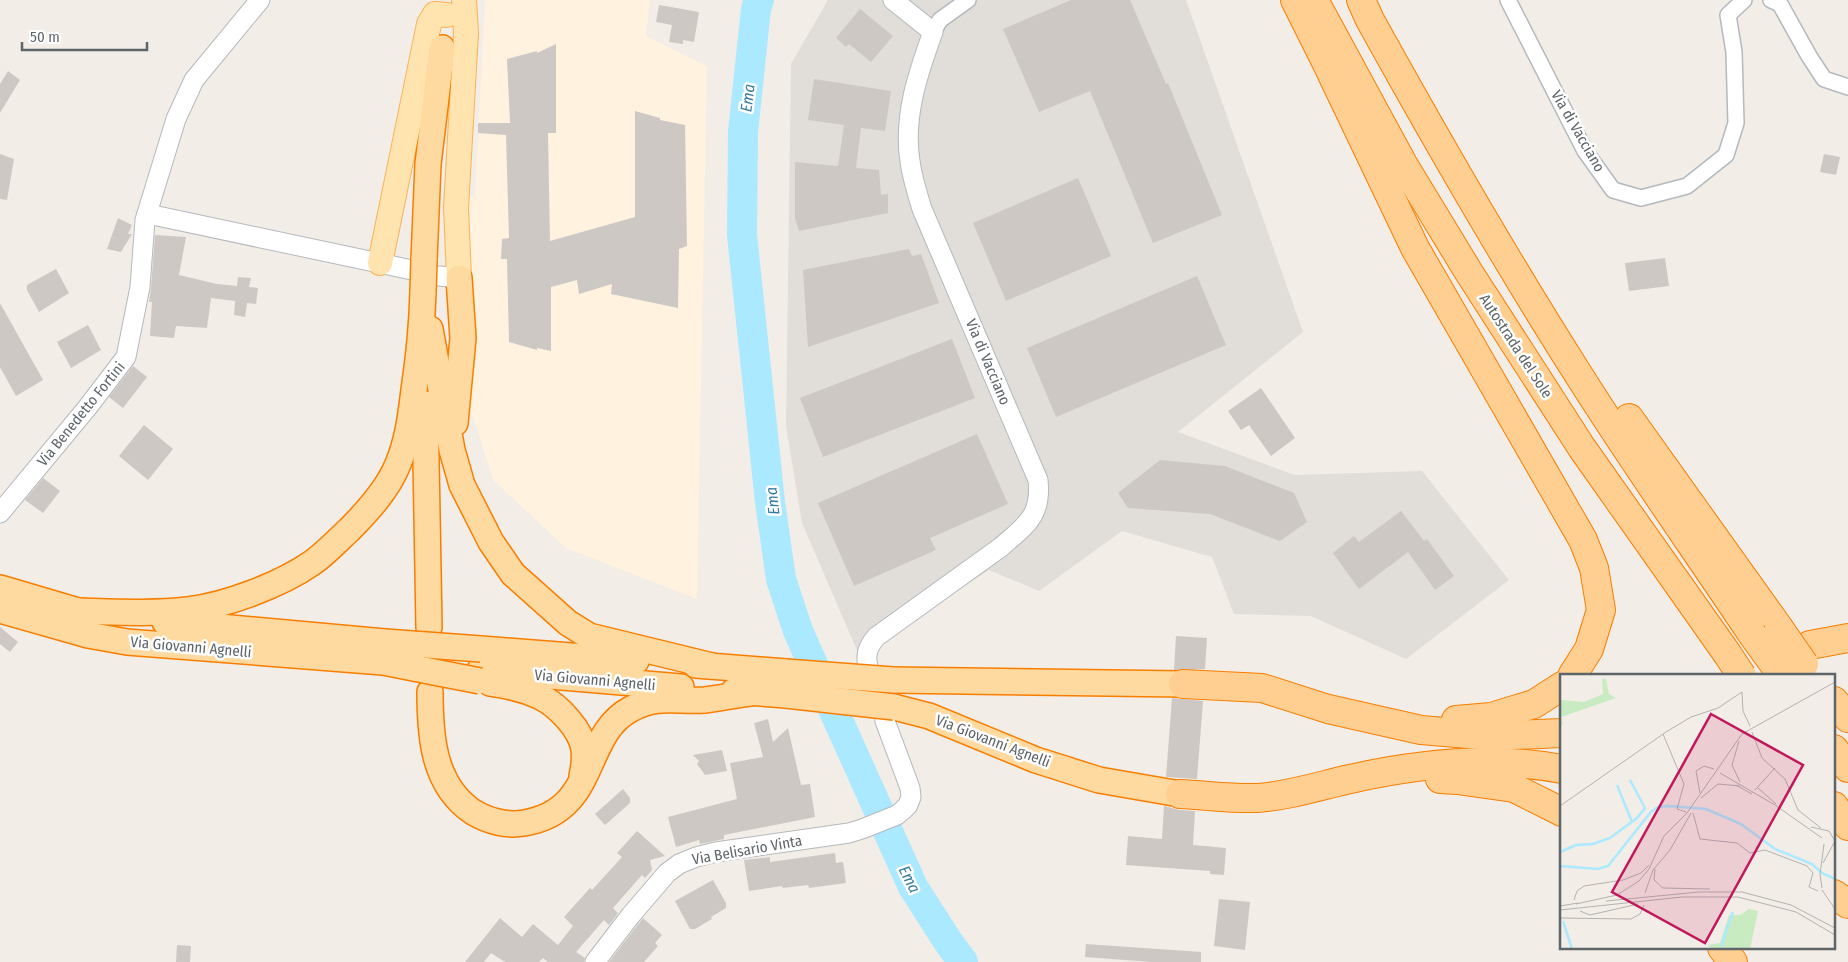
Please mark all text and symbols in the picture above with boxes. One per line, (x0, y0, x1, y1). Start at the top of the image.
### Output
scale bar (22, 20, 148, 52)
text: 50 m (30, 28, 60, 46)
water label: Ema (736, 83, 759, 113)
street label: Via di Vacciano (1547, 87, 1609, 175)
street label: Autostrada del Sole (1476, 291, 1556, 401)
street label: Via di Vacciano (962, 316, 1014, 408)
street label: Via Benedetto Fortini (33, 358, 129, 470)
water label: Ema (762, 486, 783, 516)
street label: Via Giovanni Agnelli (130, 633, 252, 661)
street label: Via Giovanni Agnelli (534, 666, 656, 694)
inset map (1560, 674, 1836, 950)
street label: Via Giovanni Agnelli (933, 711, 1053, 771)
street label: Via Belisario Vinta (691, 831, 803, 869)
water label: Ema (895, 862, 924, 896)

